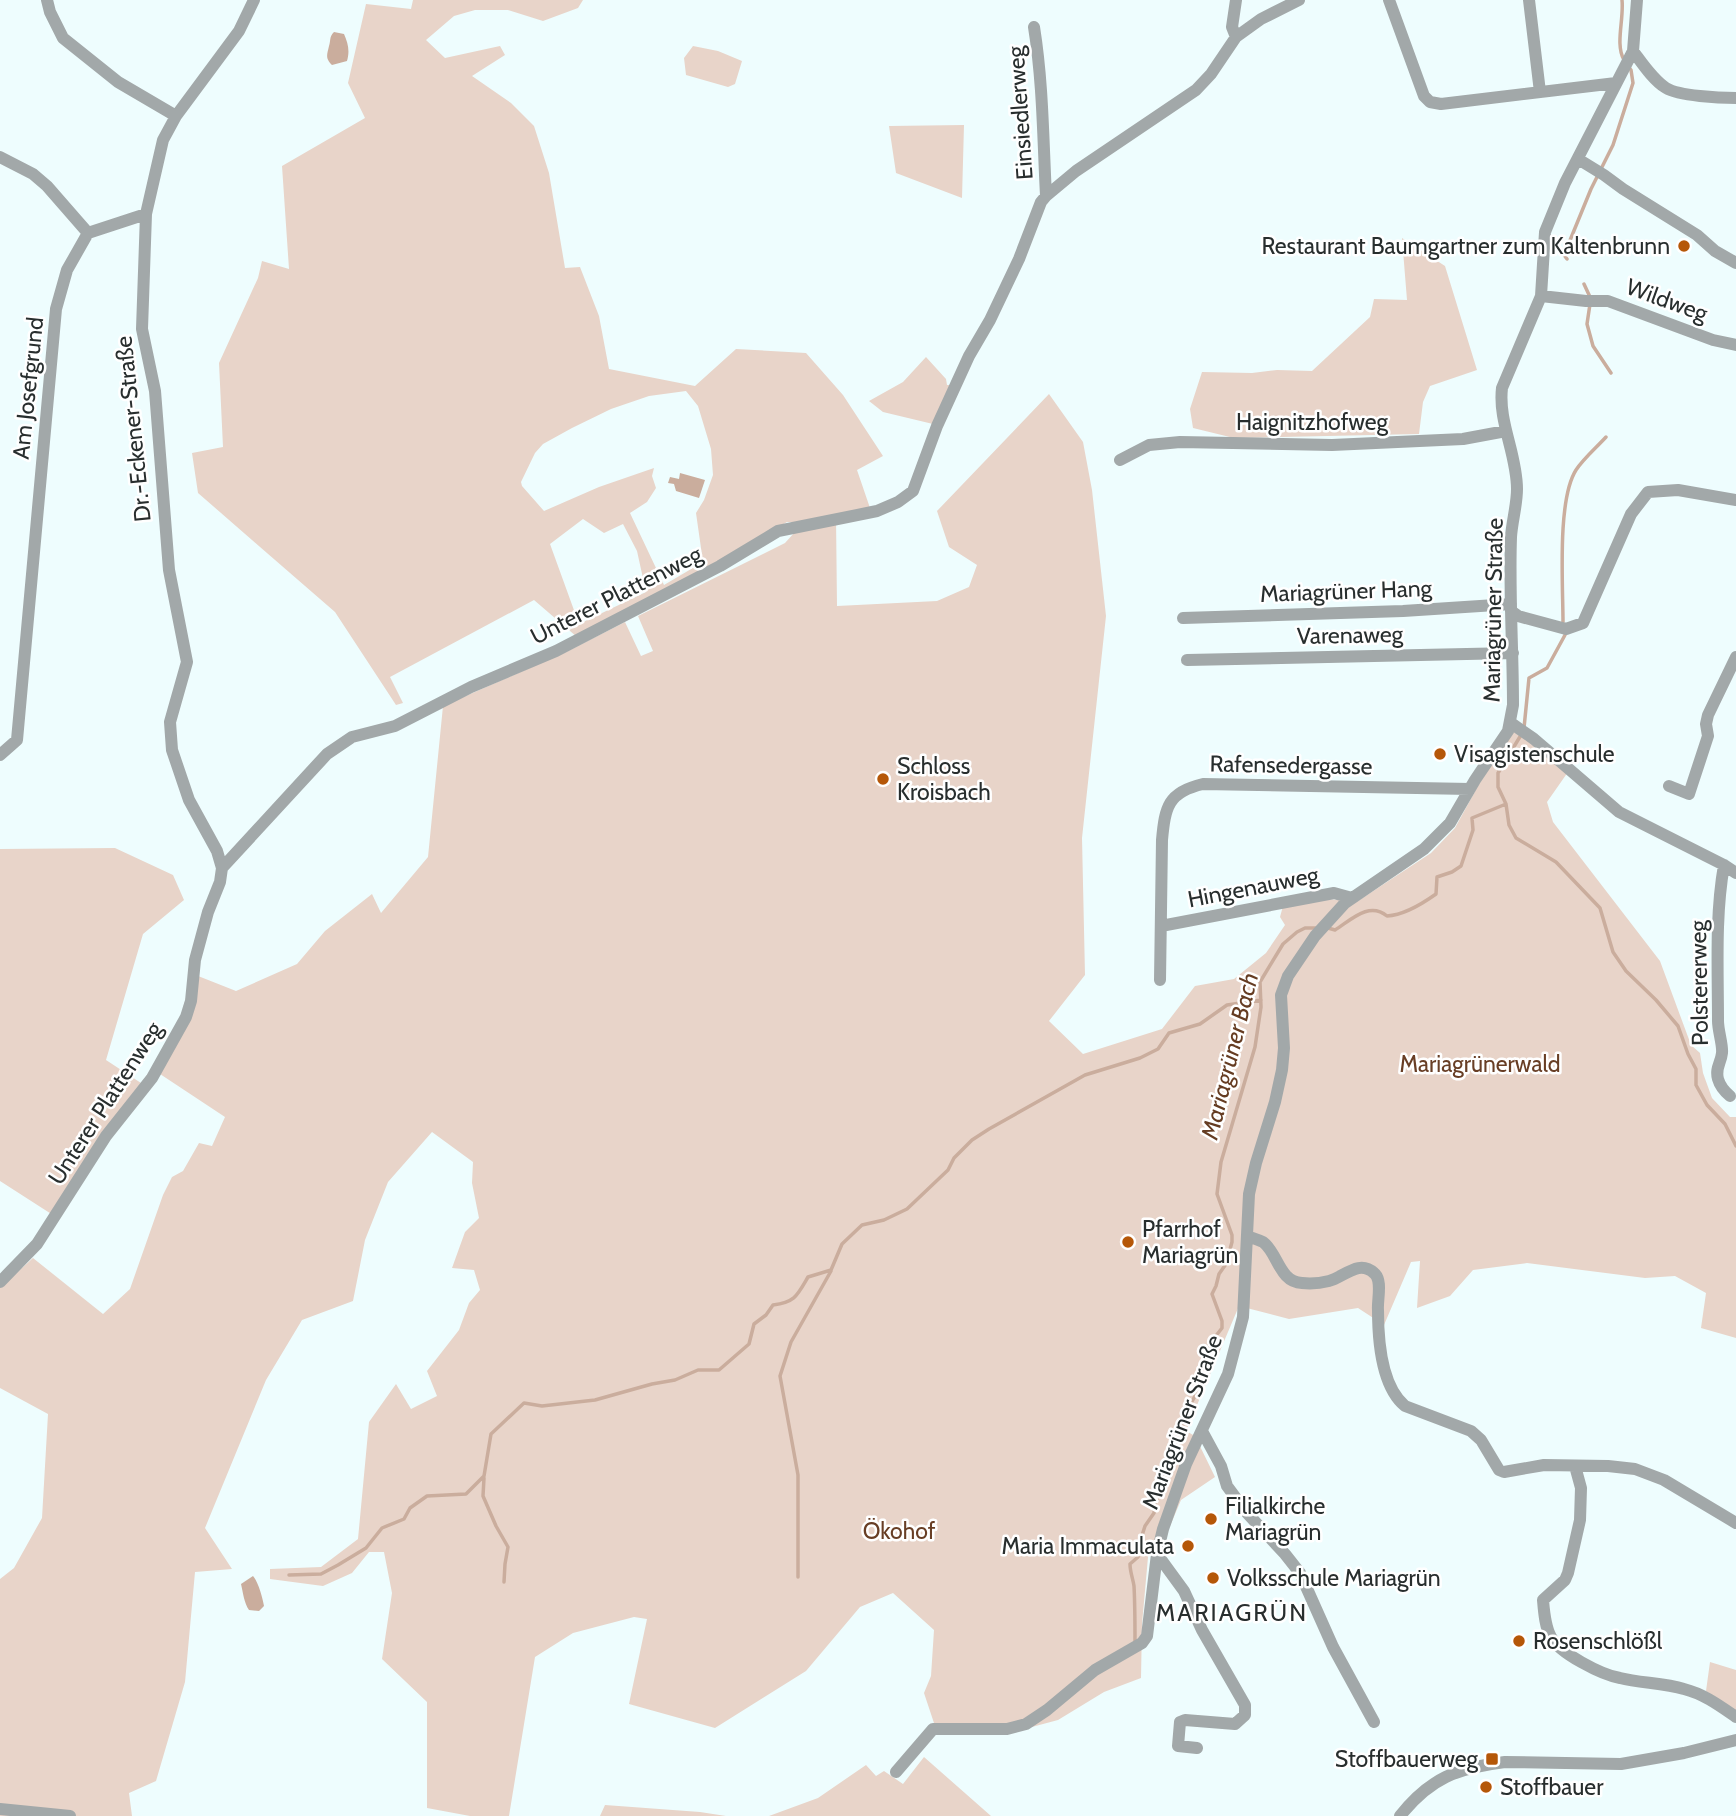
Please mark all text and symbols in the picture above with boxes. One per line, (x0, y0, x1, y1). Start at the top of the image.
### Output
street label: Einsiedlerweg (1001, 45, 1039, 181)
place label: Restaurant Baumgartner zum Kaltenbrunn (1261, 232, 1670, 260)
marker: Restaurant Baumgartner zum Kaltenbrunn (1676, 238, 1692, 254)
street label: Wildweg (1623, 272, 1712, 328)
street label: Am Josefgrund (7, 315, 49, 461)
street label: Dr.-Eckener-Straße (109, 334, 157, 523)
street label: Haignitzhofweg (1236, 408, 1389, 436)
street label: Mariagrüner Straße (1477, 517, 1509, 702)
street label: Unterer Plattenweg (526, 539, 707, 650)
street label: Mariagrüner Hang (1260, 574, 1433, 608)
street label: Varenaweg (1297, 620, 1404, 650)
place label: Visagistenschule (1454, 740, 1615, 768)
marker: Visagistenschule (1432, 746, 1448, 762)
street label: Rafensedergasse (1209, 750, 1373, 780)
place label: Schloss Kroisbach (897, 752, 991, 806)
marker: Schloss Kroisbach (875, 771, 891, 787)
street label: Hingenauweg (1185, 860, 1321, 913)
street label: Polstererweg (1684, 919, 1714, 1046)
water label: Mariagrüner Bach (1195, 970, 1264, 1143)
street label: Unterer Plattenweg (42, 1016, 168, 1190)
park label: Mariagrünerwald (1399, 1050, 1561, 1078)
place label: Pfarrhof Mariagrün (1142, 1215, 1238, 1269)
marker: Pfarrhof Mariagrün (1120, 1234, 1136, 1250)
street label: Mariagrüner Straße (1136, 1331, 1228, 1513)
place label: Filialkirche Mariagrün (1225, 1492, 1326, 1546)
marker: Filialkirche Mariagrün (1203, 1511, 1219, 1527)
park label: Ökohof (863, 1517, 936, 1545)
place label: Maria Immaculata (1002, 1532, 1174, 1560)
marker: Maria Immaculata (1180, 1538, 1196, 1554)
place label: Volksschule Mariagrün (1227, 1564, 1441, 1592)
marker: Volksschule Mariagrün (1205, 1570, 1221, 1586)
district label: MARIAGRÜN (1156, 1598, 1308, 1627)
place label: Rosenschlößl (1533, 1627, 1663, 1655)
marker: Rosenschlößl (1511, 1633, 1527, 1649)
place label: Stoffbauerweg (1335, 1745, 1479, 1773)
marker: Stoffbauerweg (1484, 1751, 1500, 1767)
place label: Stoffbauer (1500, 1773, 1604, 1801)
marker: Stoffbauer (1478, 1779, 1494, 1795)

